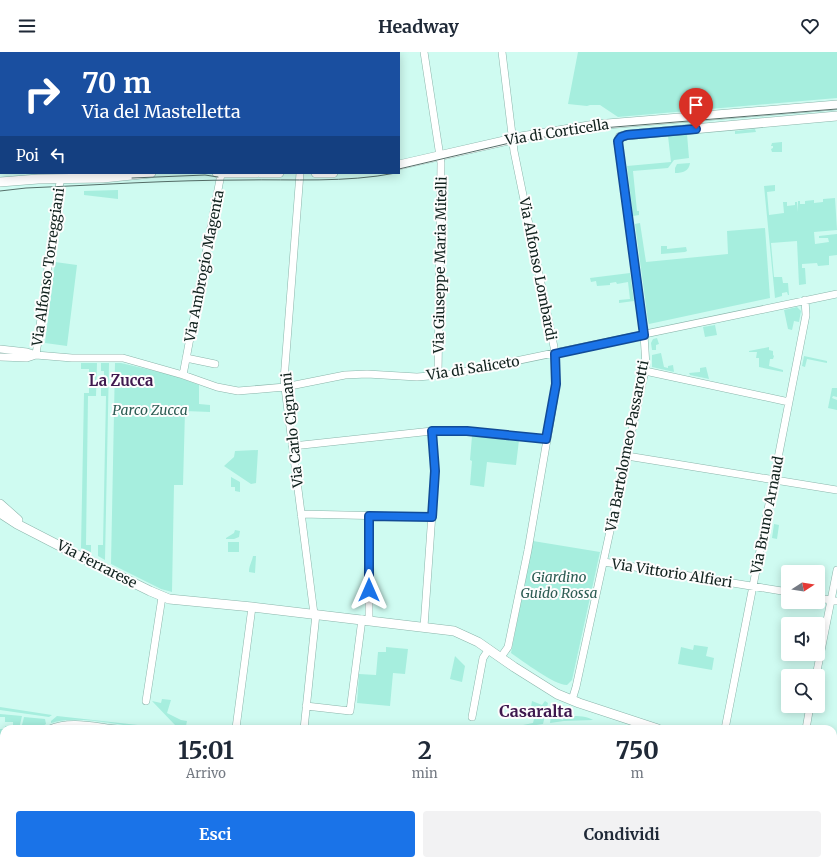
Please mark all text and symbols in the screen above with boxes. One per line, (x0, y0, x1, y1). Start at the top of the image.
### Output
icon: menu (16, 15, 38, 37)
text: Headway (378, 15, 459, 38)
icon: heart (799, 15, 821, 37)
text: 70 m (82, 65, 151, 101)
icon: right (16, 68, 68, 120)
pin (679, 88, 713, 129)
icon: arrive (685, 94, 707, 116)
text: Via del Mastelletta (82, 100, 241, 123)
street label: Via di Corticella (503, 115, 611, 149)
icon: left (47, 144, 69, 166)
text: Poi (16, 146, 39, 165)
street label: Via Giuseppe Maria Mitelli (429, 176, 451, 355)
street label: Via Alfonso Torreggiani (28, 186, 68, 348)
street label: Via Ambrogio Magenta (180, 188, 228, 344)
street label: Via Alfonso Lombardi (515, 195, 561, 343)
street label: Via di Saliceto (424, 352, 521, 384)
street label: Via Bartolomeo Passarotti (601, 358, 653, 534)
district label: La Zucca (89, 371, 154, 390)
street label: Via Carlo Cignani (277, 371, 307, 489)
park label: Parco Zucca (112, 401, 188, 419)
street label: Via Bruno Arnaud (747, 454, 787, 576)
street label: Via Ferrarese (53, 536, 140, 592)
street label: Via Vittorio Alfieri (609, 554, 734, 591)
north arrow (781, 565, 825, 609)
map controls (781, 565, 825, 713)
park label: Giardino Guido Rossa (521, 568, 597, 602)
position arrow (348, 569, 390, 611)
button: sound (781, 617, 825, 661)
button: search (781, 669, 825, 713)
district label: Casaralta (499, 701, 573, 721)
text: 15:01 (178, 735, 234, 766)
text: 2 (418, 735, 432, 766)
text: 750 (616, 735, 659, 766)
text: Arrivo (186, 765, 226, 782)
text: min (412, 765, 438, 782)
text: m (631, 765, 644, 782)
button: Esci (16, 811, 415, 857)
button: Condividi (423, 811, 821, 857)

